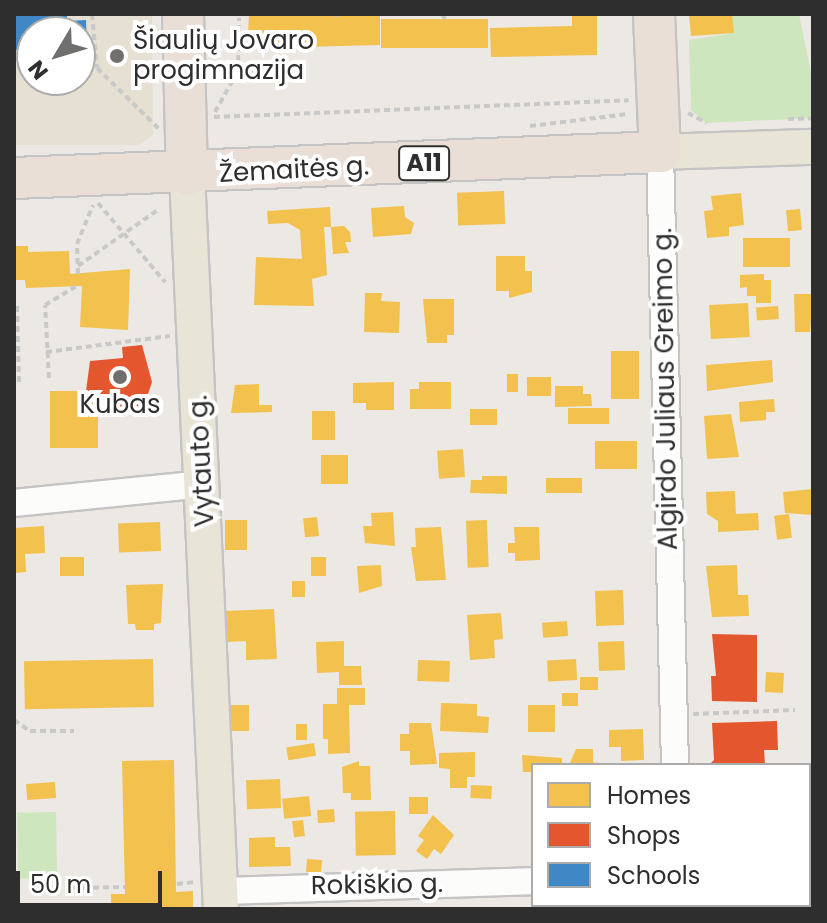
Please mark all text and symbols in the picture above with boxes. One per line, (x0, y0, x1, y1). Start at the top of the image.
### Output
north arrow (16, 16, 96, 96)
place label: Šiaulių Jovaro progimnazija (133, 25, 314, 86)
marker: Šiaulių Jovaro progimnazija (108, 47, 126, 65)
text: N (21, 54, 56, 86)
road number: A11 (398, 143, 450, 183)
street label: Žemaitės g. (218, 150, 370, 190)
street label: Algirdo Juliaus Greimo g. (648, 227, 684, 551)
marker: Kubas (111, 368, 129, 386)
place label: Kubas (80, 389, 160, 421)
street label: Vytauto g. (183, 394, 221, 528)
legend (531, 763, 811, 907)
text: Homes (607, 779, 691, 812)
text: Shops (607, 819, 681, 852)
scale bar (20, 855, 166, 905)
text: Schools (607, 859, 700, 892)
text: 50 m (30, 868, 91, 901)
street label: Rokiškio g. (311, 868, 443, 902)

